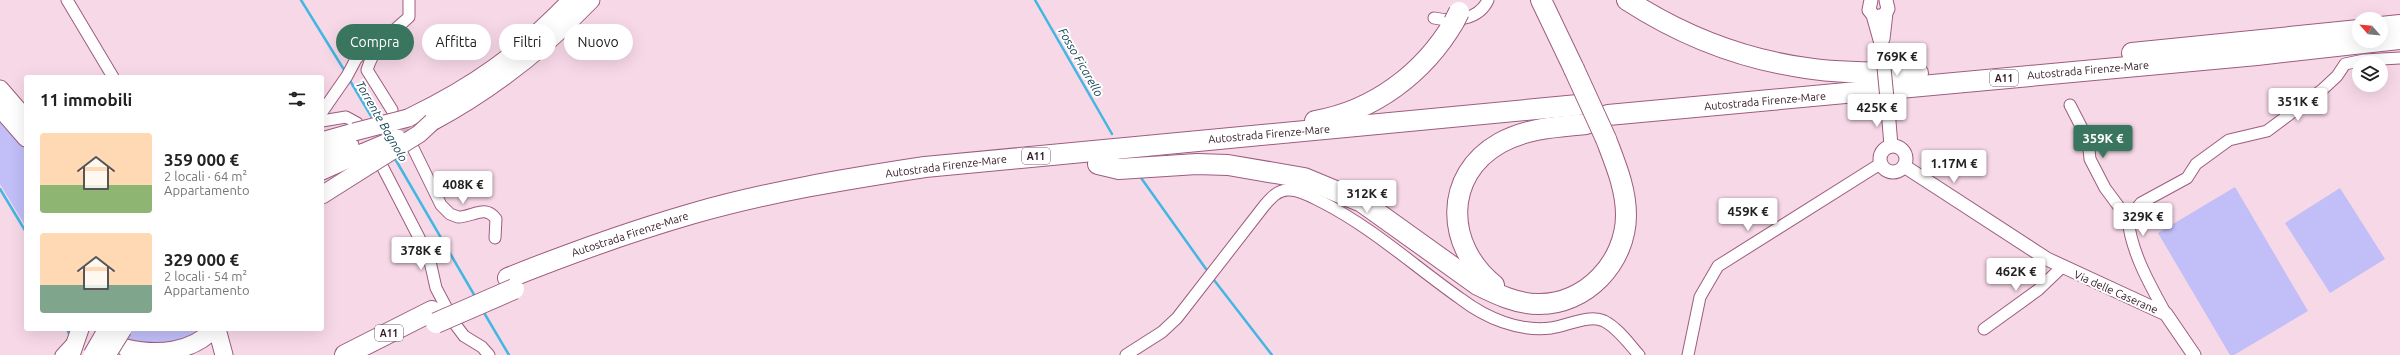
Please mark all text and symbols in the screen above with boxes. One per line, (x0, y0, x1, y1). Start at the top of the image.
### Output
north arrow (2352, 12, 2388, 48)
map controls (2352, 12, 2388, 92)
chip: Compra (336, 24, 414, 60)
chip: Affitta (422, 24, 491, 60)
chip: Filtri (499, 24, 556, 60)
chip: Nuovo (564, 24, 633, 60)
water label: Fosso Ficarello (1056, 25, 1106, 99)
pin: 769K € (1864, 43, 1930, 77)
text: 769K € (1876, 49, 1918, 63)
button: layers (2352, 56, 2388, 92)
street label: Autostrada Firenze-Mare (2027, 59, 2149, 81)
road number: A11 (1990, 70, 2018, 86)
water label: Torrente Bagnolo (354, 78, 411, 164)
icon: filters (286, 88, 308, 110)
pin: 351K € (2265, 88, 2331, 122)
text: 11 immobili (40, 90, 132, 109)
street label: Autostrada Firenze-Mare (1704, 90, 1826, 112)
pin: 425K € (1844, 94, 1910, 128)
text: 351K € (2277, 94, 2319, 108)
text: 425K € (1856, 100, 1898, 114)
street label: Autostrada Firenze-Mare (1208, 123, 1330, 145)
pin: 359K € (2070, 125, 2136, 159)
text: 359K € (2082, 131, 2124, 145)
road number: A11 (1022, 148, 1050, 164)
icon: home (72, 149, 120, 197)
text: 359 000 € (164, 150, 239, 169)
pin: 1.17M € (1917, 150, 1991, 184)
street label: Autostrada Firenze-Mare (885, 153, 1007, 179)
text: 1.17M € (1930, 156, 1978, 170)
text: 2 locali · 64 m² (164, 169, 247, 183)
pin: 408K € (430, 171, 496, 205)
text: 408K € (442, 177, 484, 191)
pin: 312K € (1334, 180, 1400, 214)
text: Appartamento (164, 183, 250, 197)
text: 312K € (1346, 186, 1388, 200)
pin: 459K € (1715, 198, 1781, 232)
pin: 329K € (2110, 203, 2176, 237)
text: 459K € (1727, 204, 1769, 218)
street label: Autostrada Firenze-Mare (570, 209, 690, 259)
text: 329K € (2122, 209, 2164, 223)
pin: 378K € (388, 237, 454, 271)
text: 378K € (400, 243, 442, 257)
icon: home (72, 249, 120, 297)
text: 329 000 € (164, 250, 239, 269)
pin: 462K € (1983, 258, 2049, 292)
text: 462K € (1995, 264, 2037, 278)
street label: Via delle Caserane (2072, 268, 2160, 316)
text: 2 locali · 54 m² (164, 269, 247, 283)
text: Appartamento (164, 283, 250, 297)
road number: A11 (375, 325, 403, 341)

